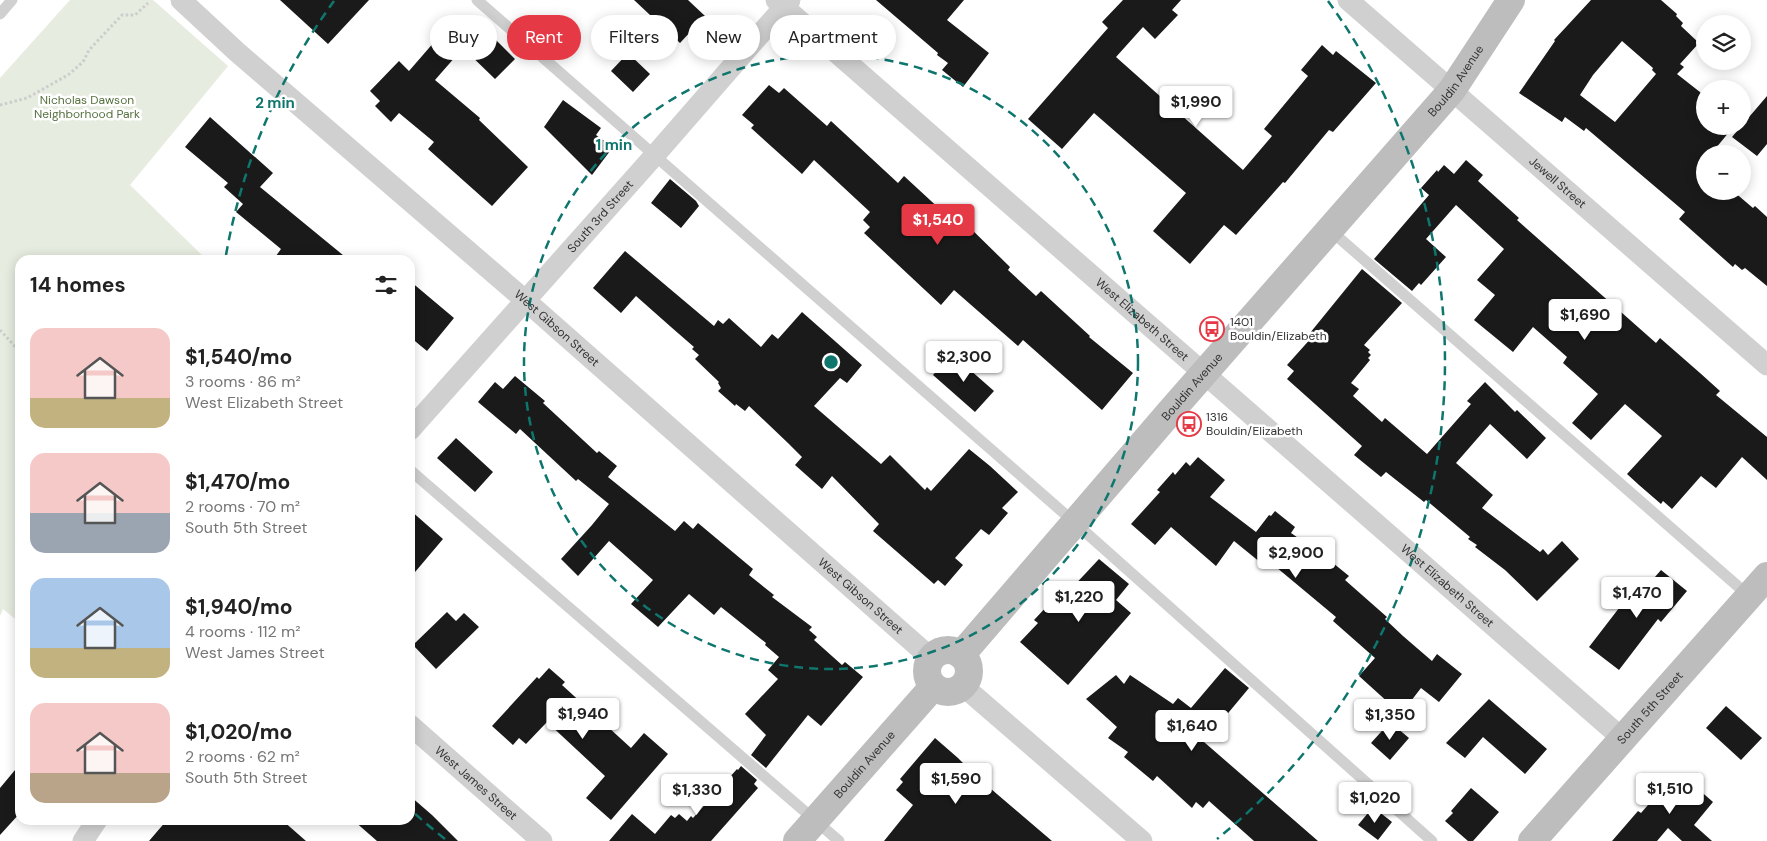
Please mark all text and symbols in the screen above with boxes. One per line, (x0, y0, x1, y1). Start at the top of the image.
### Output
chip: Buy (430, 15, 497, 60)
chip: Rent (507, 15, 581, 60)
chip: Filters (591, 15, 678, 60)
chip: New (688, 15, 760, 60)
chip: Apartment (770, 15, 896, 60)
map controls (1696, 15, 1751, 200)
button: layers (1696, 15, 1751, 70)
street label: Bouldin Avenue (1424, 42, 1487, 120)
button: + (1696, 80, 1751, 135)
pin: $1,990 (1155, 86, 1237, 128)
text: $1,990 (1170, 91, 1222, 112)
park label: Nicholas Dawson Neighborhood Park (34, 92, 140, 122)
text: 2 min (255, 93, 295, 113)
text: 1 min (596, 135, 632, 155)
button: − (1696, 145, 1751, 200)
street label: Jewell Street (1526, 153, 1590, 212)
street label: South 3rd Street (564, 177, 637, 256)
pin: $1,540 (897, 204, 979, 246)
text: $1,540 (912, 209, 964, 230)
text: 14 homes (30, 271, 126, 299)
icon: filters (372, 271, 400, 299)
street label: West Elizabeth Street (1092, 274, 1193, 365)
street label: West Gibson Street (511, 286, 603, 370)
pin: $1,690 (1544, 298, 1626, 341)
text: $1,690 (1560, 304, 1610, 325)
place label: 1401 Bouldin/Elizabeth (1230, 314, 1327, 344)
bus stop icon: 1401 Bouldin/Elizabeth (1199, 316, 1225, 342)
pin: $2,300 (923, 340, 1005, 383)
text: $1,540/mo (185, 343, 292, 371)
text: $2,300 (936, 346, 992, 367)
icon: home (70, 348, 130, 408)
street label: Bouldin Avenue (1158, 349, 1226, 424)
centre of rings (822, 353, 840, 371)
text: 3 rooms · 86 m² (185, 371, 301, 392)
text: West Elizabeth Street (185, 392, 343, 413)
place label: 1316 Bouldin/Elizabeth (1206, 409, 1303, 439)
bus stop icon: 1316 Bouldin/Elizabeth (1176, 411, 1202, 437)
text: $1,470/mo (185, 468, 290, 496)
icon: home (70, 473, 130, 533)
text: 2 rooms · 70 m² (185, 496, 300, 517)
text: South 5th Street (185, 517, 308, 538)
pin: $2,900 (1255, 536, 1337, 579)
street label: West Elizabeth Street (1397, 541, 1498, 631)
text: $2,900 (1268, 542, 1324, 563)
street label: West Gibson Street (815, 554, 907, 638)
pin: $1,470 (1596, 576, 1678, 619)
pin: $1,220 (1038, 580, 1120, 623)
text: $1,470 (1612, 582, 1662, 603)
text: $1,220 (1054, 586, 1104, 607)
text: $1,940/mo (185, 593, 293, 621)
icon: home (70, 598, 130, 658)
text: 4 rooms · 112 m² (185, 621, 301, 642)
text: West James Street (185, 642, 325, 663)
street label: South 5th Street (1614, 668, 1687, 748)
pin: $1,940 (542, 698, 624, 740)
pin: $1,350 (1349, 698, 1431, 741)
text: $1,940 (557, 703, 609, 724)
text: $1,350 (1365, 704, 1415, 725)
pin: $1,640 (1151, 710, 1233, 752)
text: $1,640 (1166, 715, 1218, 736)
text: $1,020/mo (185, 718, 292, 746)
icon: home (70, 723, 130, 783)
street label: Bouldin Avenue (830, 727, 899, 802)
street label: West James Street (431, 742, 521, 824)
text: 2 rooms · 62 m² (185, 746, 300, 767)
pin: $1,590 (915, 762, 997, 805)
text: South 5th Street (185, 767, 308, 788)
text: $1,590 (931, 768, 981, 789)
pin: $1,510 (1629, 772, 1711, 815)
pin: $1,330 (656, 774, 738, 816)
text: $1,510 (1647, 778, 1693, 799)
text: $1,330 (672, 779, 722, 800)
pin: $1,020 (1334, 782, 1416, 824)
text: $1,020 (1349, 787, 1401, 808)

